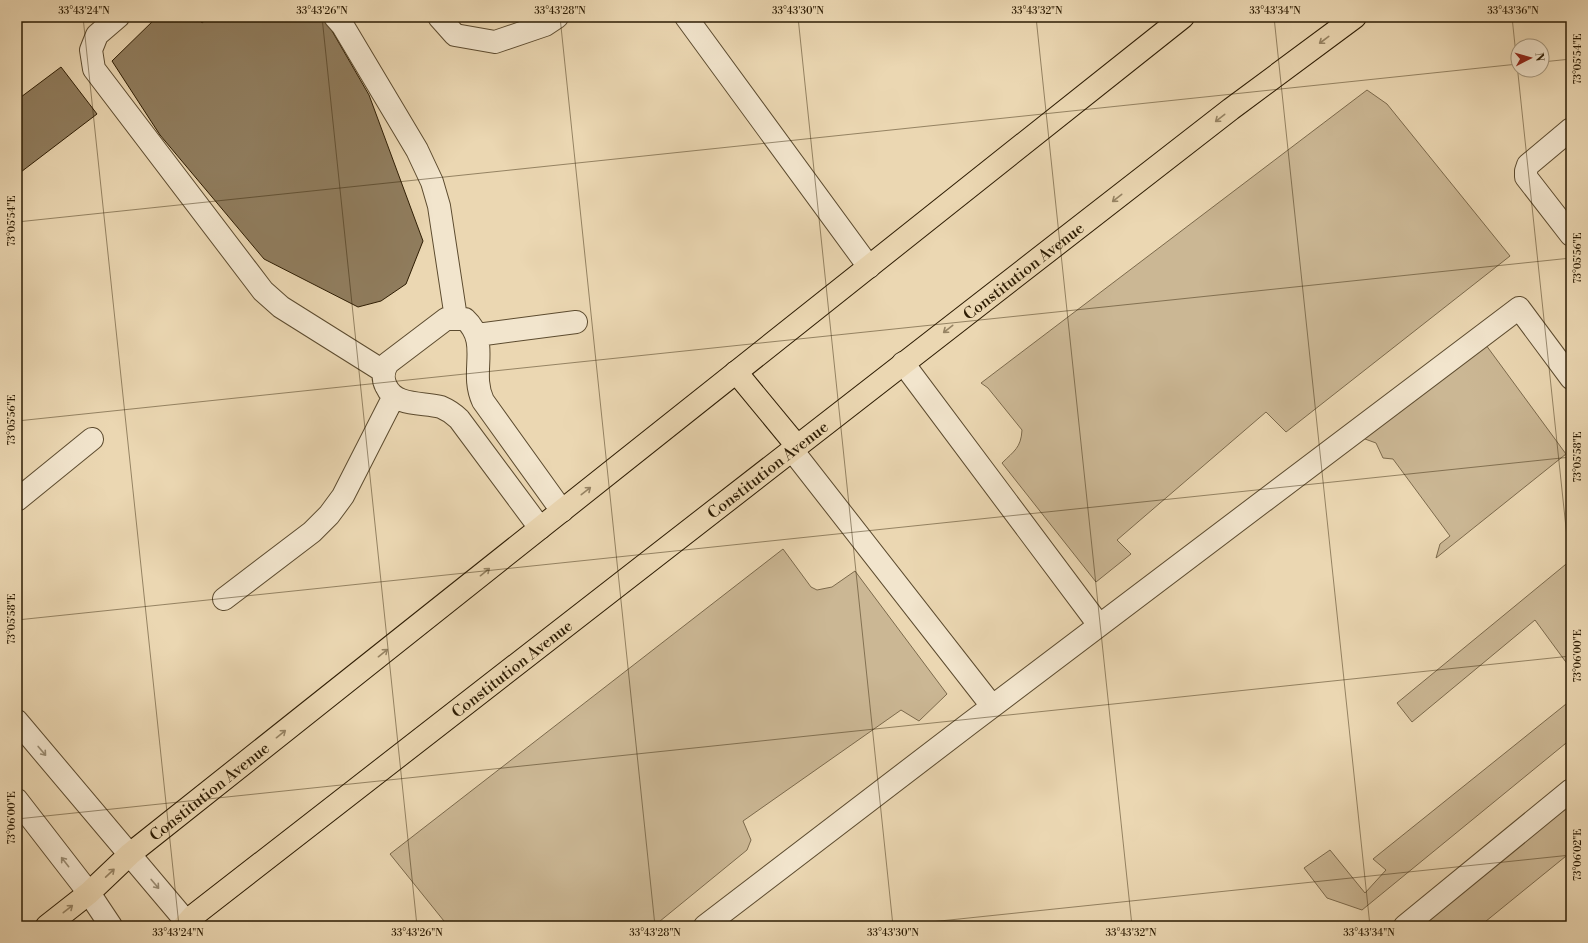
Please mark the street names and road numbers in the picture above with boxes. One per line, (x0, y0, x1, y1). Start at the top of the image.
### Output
street label: Constitution Avenue (959, 218, 1088, 325)
street label: Constitution Avenue (703, 417, 832, 524)
street label: Constitution Avenue (448, 616, 577, 722)
street label: Constitution Avenue (146, 738, 274, 846)

